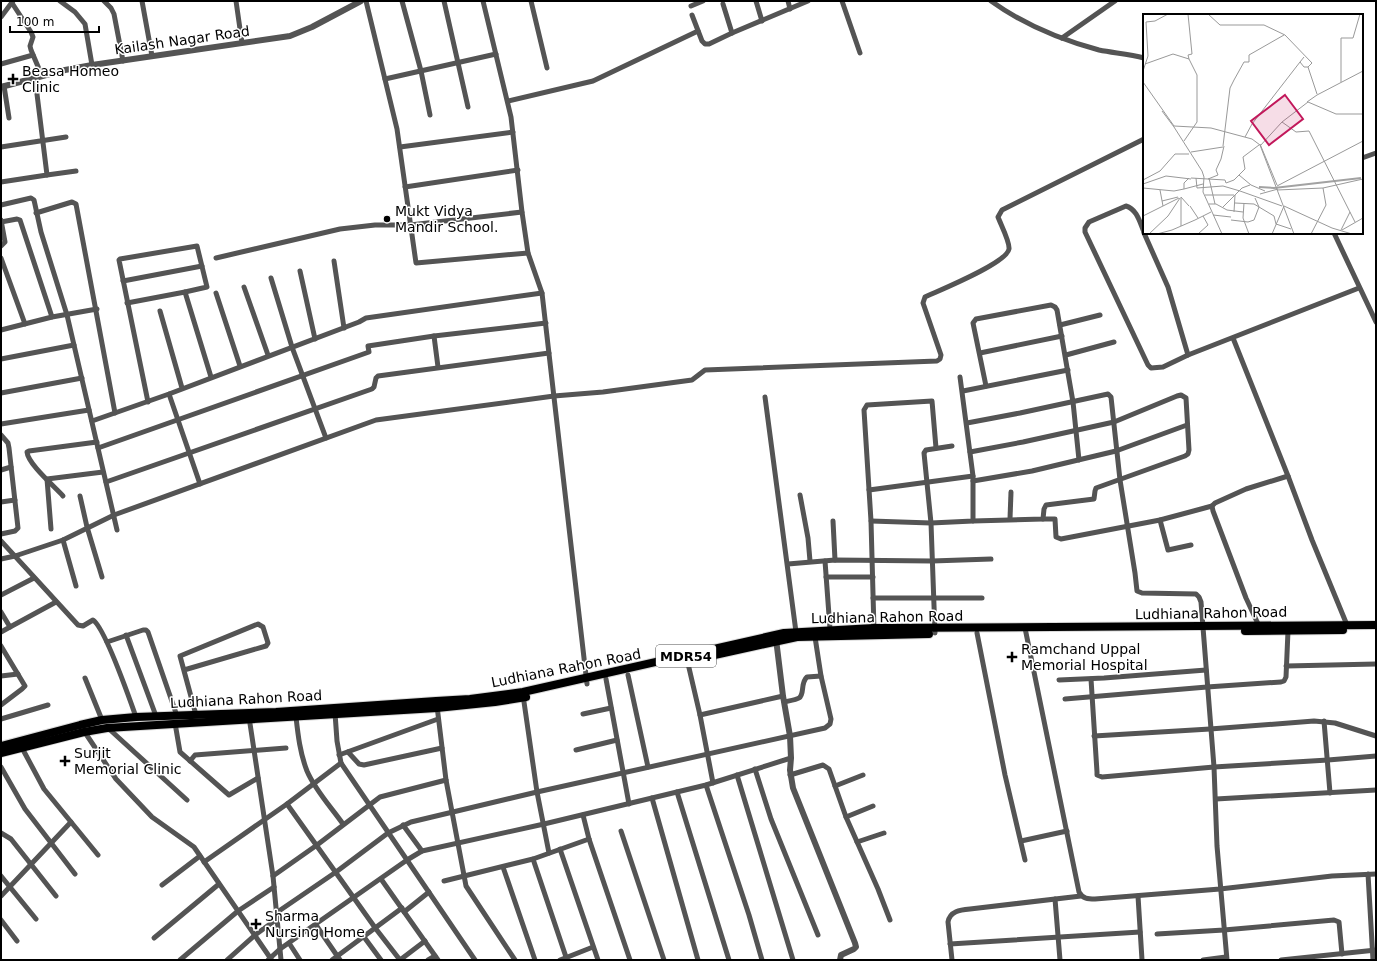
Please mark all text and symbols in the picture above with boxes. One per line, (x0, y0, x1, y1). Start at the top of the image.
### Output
scale bar (10, 8, 99, 34)
inset map (1143, 14, 1363, 234)
text: 100 m (16, 15, 54, 29)
street label: Kailash Nagar Road (113, 23, 251, 57)
place label: Beasa Homeo Clinic (22, 63, 119, 95)
marker: Beasa Homeo Clinic (7, 73, 19, 85)
place label: Mukt Vidya Mandir School. (395, 203, 498, 235)
marker: Mukt Vidya Mandir School. (382, 214, 392, 224)
street label: Ludhiana Rahon Road (1135, 604, 1287, 622)
street label: Ludhiana Rahon Road (811, 608, 963, 626)
place label: Ramchand Uppal Memorial Hospital (1021, 641, 1148, 673)
road number: MDR54 (656, 645, 716, 667)
street label: Ludhiana Rahon Road (490, 646, 642, 690)
marker: Ramchand Uppal Memorial Hospital (1006, 651, 1018, 663)
street label: Ludhiana Rahon Road (169, 687, 323, 711)
place label: Surjit Memorial Clinic (74, 745, 181, 777)
marker: Surjit Memorial Clinic (59, 755, 71, 767)
place label: Sharma Nursing Home (265, 908, 365, 940)
marker: Sharma Nursing Home (250, 918, 262, 930)

